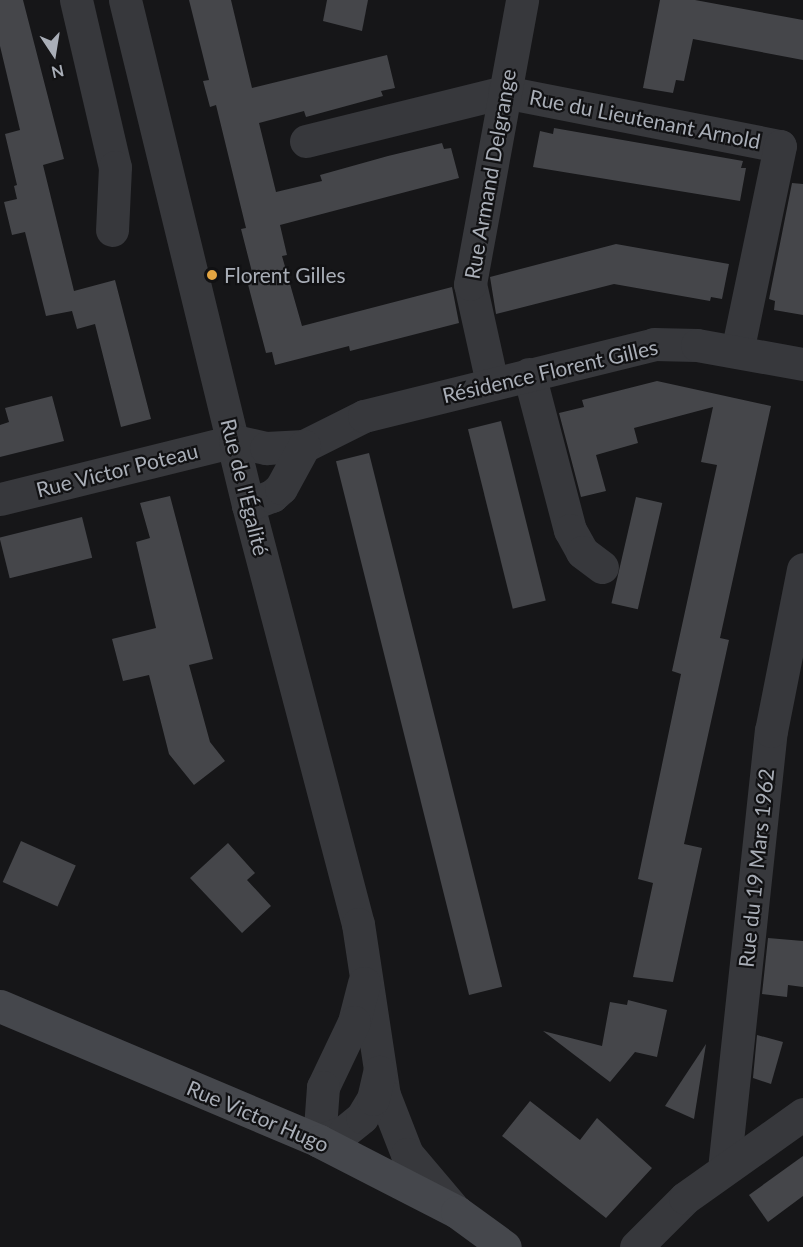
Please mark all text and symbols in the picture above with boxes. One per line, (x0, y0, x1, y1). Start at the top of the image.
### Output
north arrow (24, 24, 84, 84)
text: N (50, 62, 66, 83)
street label: Rue Armand Delgrange (459, 67, 521, 281)
street label: Rue du Lieutenant Arnold (527, 84, 763, 154)
place label: Florent Gilles (224, 262, 346, 288)
marker: Florent Gilles (205, 268, 219, 282)
street label: Résidence Florent Gilles (440, 334, 660, 408)
street label: Rue de l'Égalité (216, 416, 274, 558)
street label: Rue Victor Poteau (33, 438, 201, 502)
street label: Rue du 19 Mars 1962 (733, 767, 779, 969)
street label: Rue Victor Hugo (183, 1075, 333, 1157)

